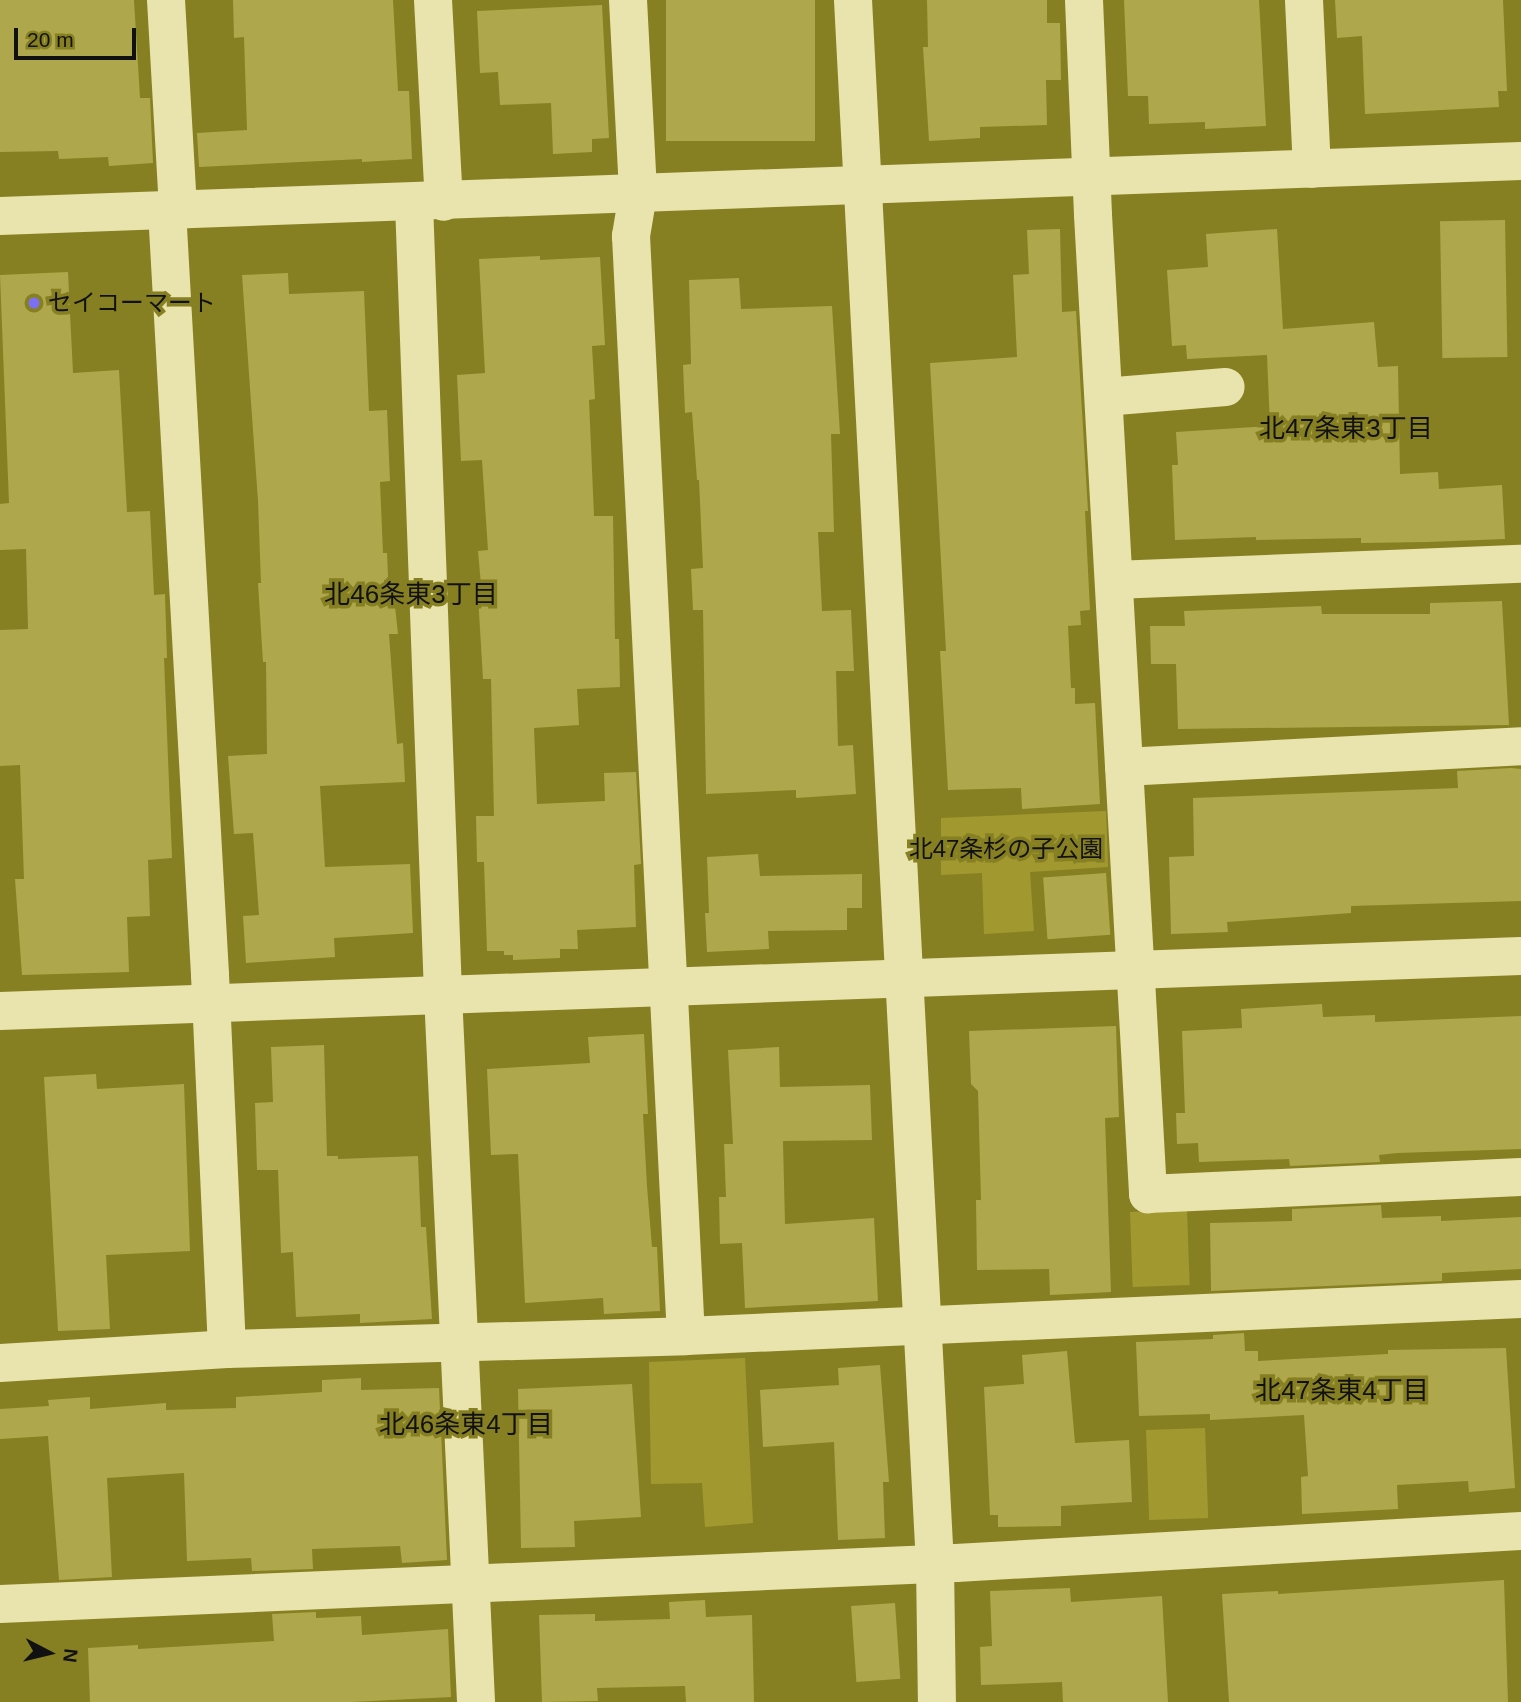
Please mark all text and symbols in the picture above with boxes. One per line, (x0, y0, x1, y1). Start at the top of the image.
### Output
scale bar (18, 14, 140, 58)
text: 20 m (27, 28, 74, 51)
place label: セイコーマート (48, 289, 216, 317)
marker: セイコーマート (26, 295, 42, 311)
district label: 北47条東3丁目 (1259, 413, 1433, 445)
district label: 北46条東3丁目 (324, 579, 498, 611)
park label: 北47条杉の子公園 (909, 835, 1103, 863)
district label: 北47条東4丁目 (1255, 1375, 1429, 1407)
district label: 北46条東4丁目 (379, 1409, 553, 1441)
north arrow (14, 1618, 84, 1688)
text: N (59, 1648, 82, 1664)

